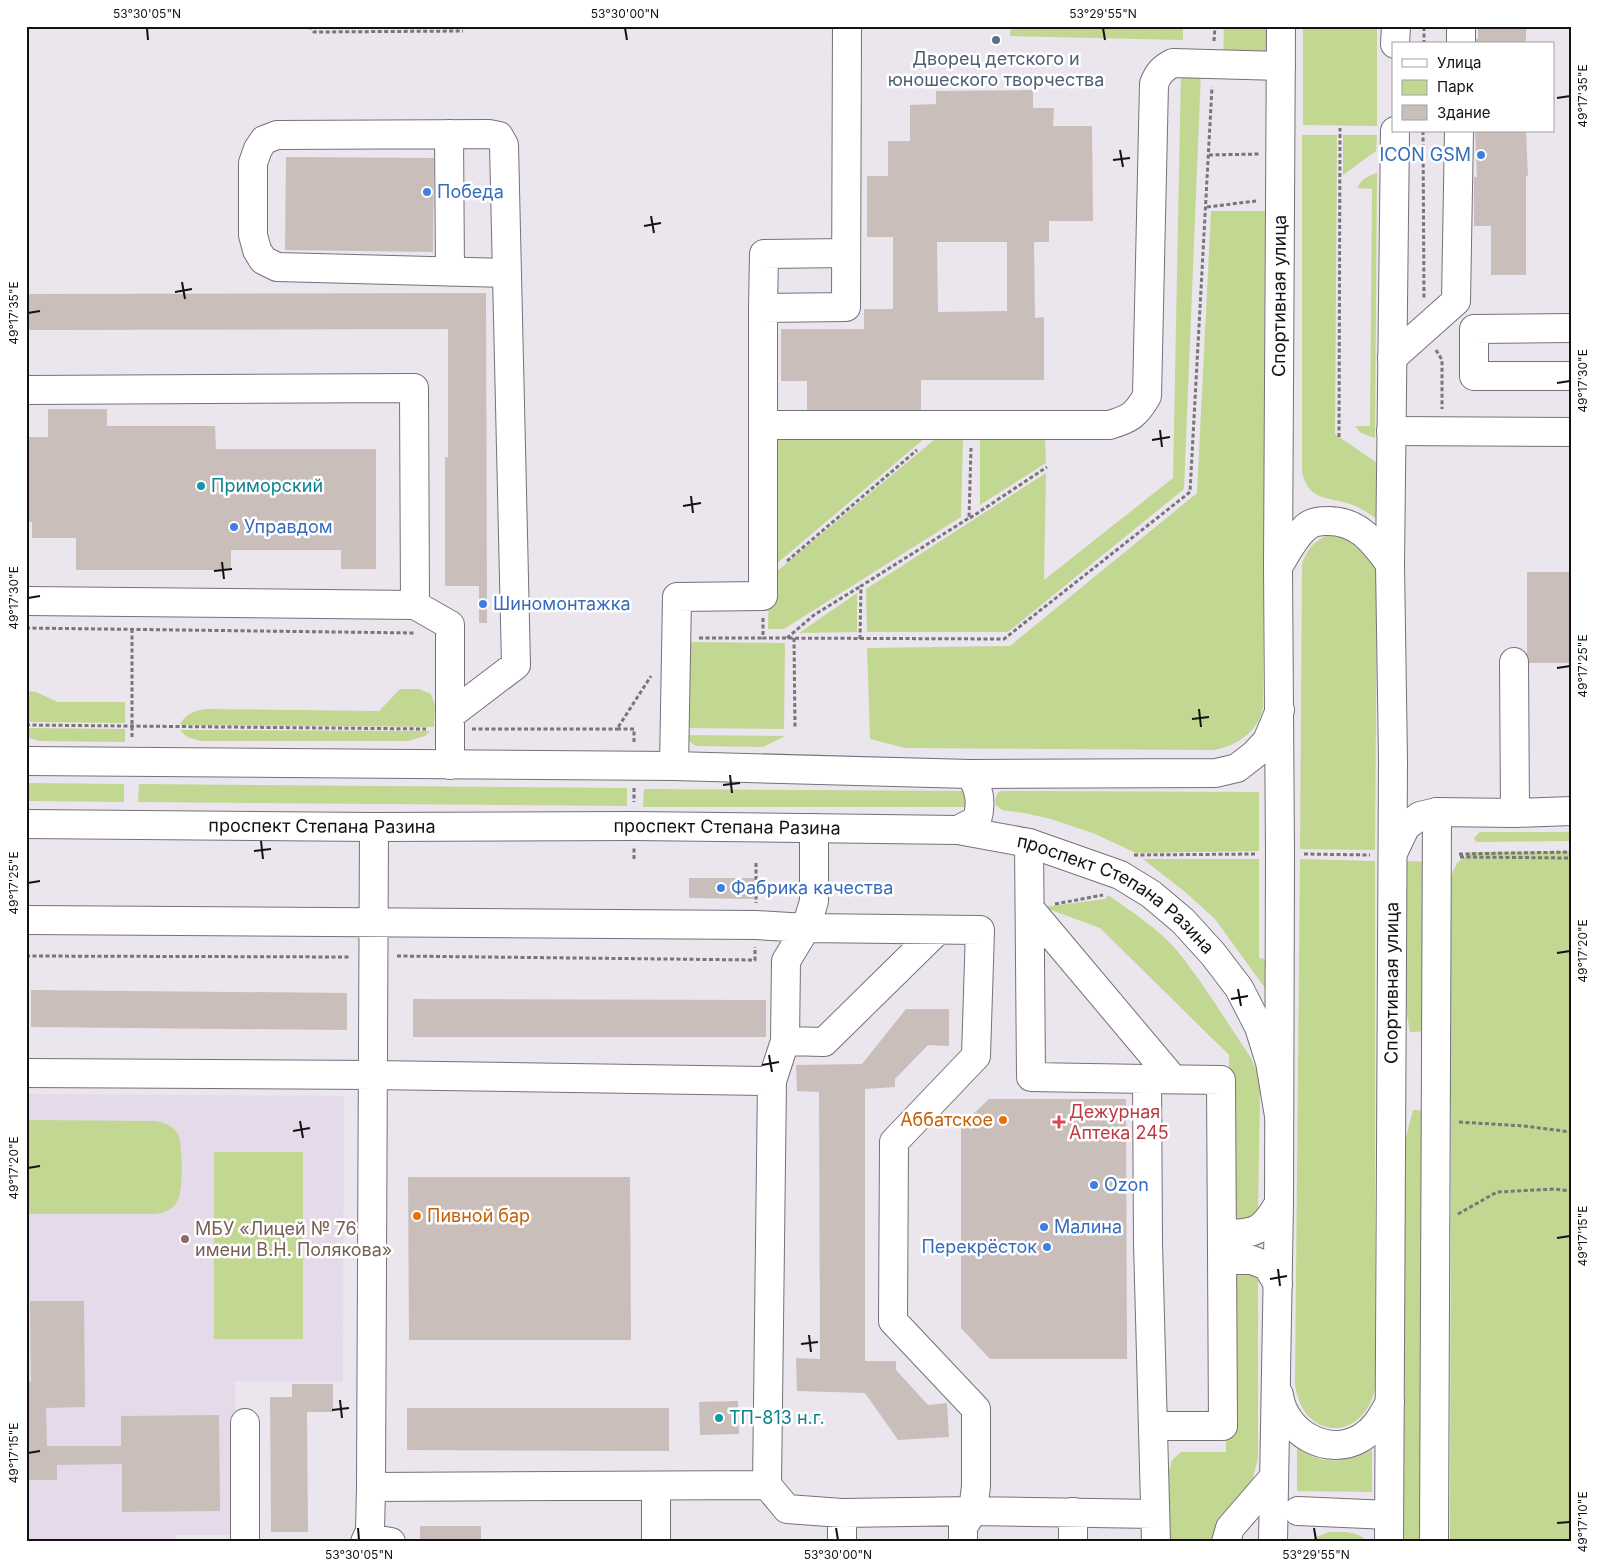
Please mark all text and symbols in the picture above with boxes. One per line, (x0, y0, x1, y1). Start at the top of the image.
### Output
text: 53°30'05"N (113, 6, 181, 21)
text: 53°30'00"N (591, 6, 659, 21)
text: 53°29'55"N (1069, 6, 1137, 21)
marker: Дворец детского и юношеского творчества (990, 34, 1002, 46)
legend (1392, 42, 1554, 132)
place label: Дворец детского и юношеского творчества (888, 48, 1104, 90)
text: Улица (1437, 53, 1481, 72)
text: 49°17'35"E (1575, 64, 1590, 128)
text: Парк (1437, 77, 1474, 96)
text: Здание (1437, 103, 1491, 122)
place label: ICON GSM (1379, 144, 1471, 165)
marker: ICON GSM (1475, 149, 1487, 161)
place label: Победа (437, 181, 504, 202)
marker: Победа (421, 186, 433, 198)
street label: Спортивная улица (1268, 215, 1290, 377)
text: 49°17'35"E (6, 281, 21, 345)
text: 49°17'30"E (1575, 349, 1590, 413)
place label: Приморский (211, 475, 323, 496)
marker: Приморский (195, 480, 207, 492)
place label: Управдом (244, 516, 333, 537)
marker: Управдом (228, 521, 240, 533)
text: 49°17'30"E (6, 566, 21, 630)
place label: Шиномонтажка (493, 593, 631, 614)
marker: Шиномонтажка (477, 598, 489, 610)
text: 49°17'25"E (1575, 634, 1590, 698)
street label: проспект Степана Разина (208, 815, 436, 837)
street label: проспект Степана Разина (613, 815, 841, 839)
street label: проспект Степана Разина (1016, 830, 1219, 958)
text: 49°17'25"E (6, 851, 21, 915)
place label: Фабрика качества (731, 877, 893, 898)
marker: Фабрика качества (715, 882, 727, 894)
street label: Спортивная улица (1380, 902, 1402, 1064)
text: 49°17'20"E (1575, 919, 1590, 983)
place label: Дежурная Аптека 245 (1069, 1101, 1169, 1143)
place label: Аббатское (900, 1109, 993, 1130)
marker: Аббатское (997, 1114, 1009, 1126)
marker: Дежурная Аптека 245 (1053, 1116, 1065, 1128)
text: 49°17'20"E (6, 1136, 21, 1200)
place label: Ozon (1104, 1174, 1149, 1195)
marker: Ozon (1088, 1179, 1100, 1191)
place label: Пивной бар (427, 1205, 530, 1226)
text: 49°17'15"E (1575, 1206, 1590, 1266)
marker: Пивной бар (411, 1210, 423, 1222)
place label: Малина (1054, 1216, 1122, 1237)
place label: МБУ «Лицей № 76 имени В.Н. Полякова» (195, 1218, 392, 1260)
marker: Малина (1038, 1221, 1050, 1233)
marker: МБУ «Лицей № 76 имени В.Н. Полякова» (179, 1233, 191, 1245)
place label: Перекрёсток (921, 1236, 1037, 1257)
marker: Перекрёсток (1041, 1241, 1053, 1253)
place label: ТП-813 н.г. (729, 1407, 825, 1428)
marker: ТП-813 н.г. (713, 1412, 725, 1424)
text: 49°17'15"E (6, 1423, 21, 1483)
text: 49°17'10"E (1575, 1491, 1590, 1553)
text: 53°30'05"N (325, 1547, 393, 1562)
text: 53°30'00"N (804, 1547, 872, 1562)
text: 53°29'55"N (1282, 1547, 1350, 1562)

